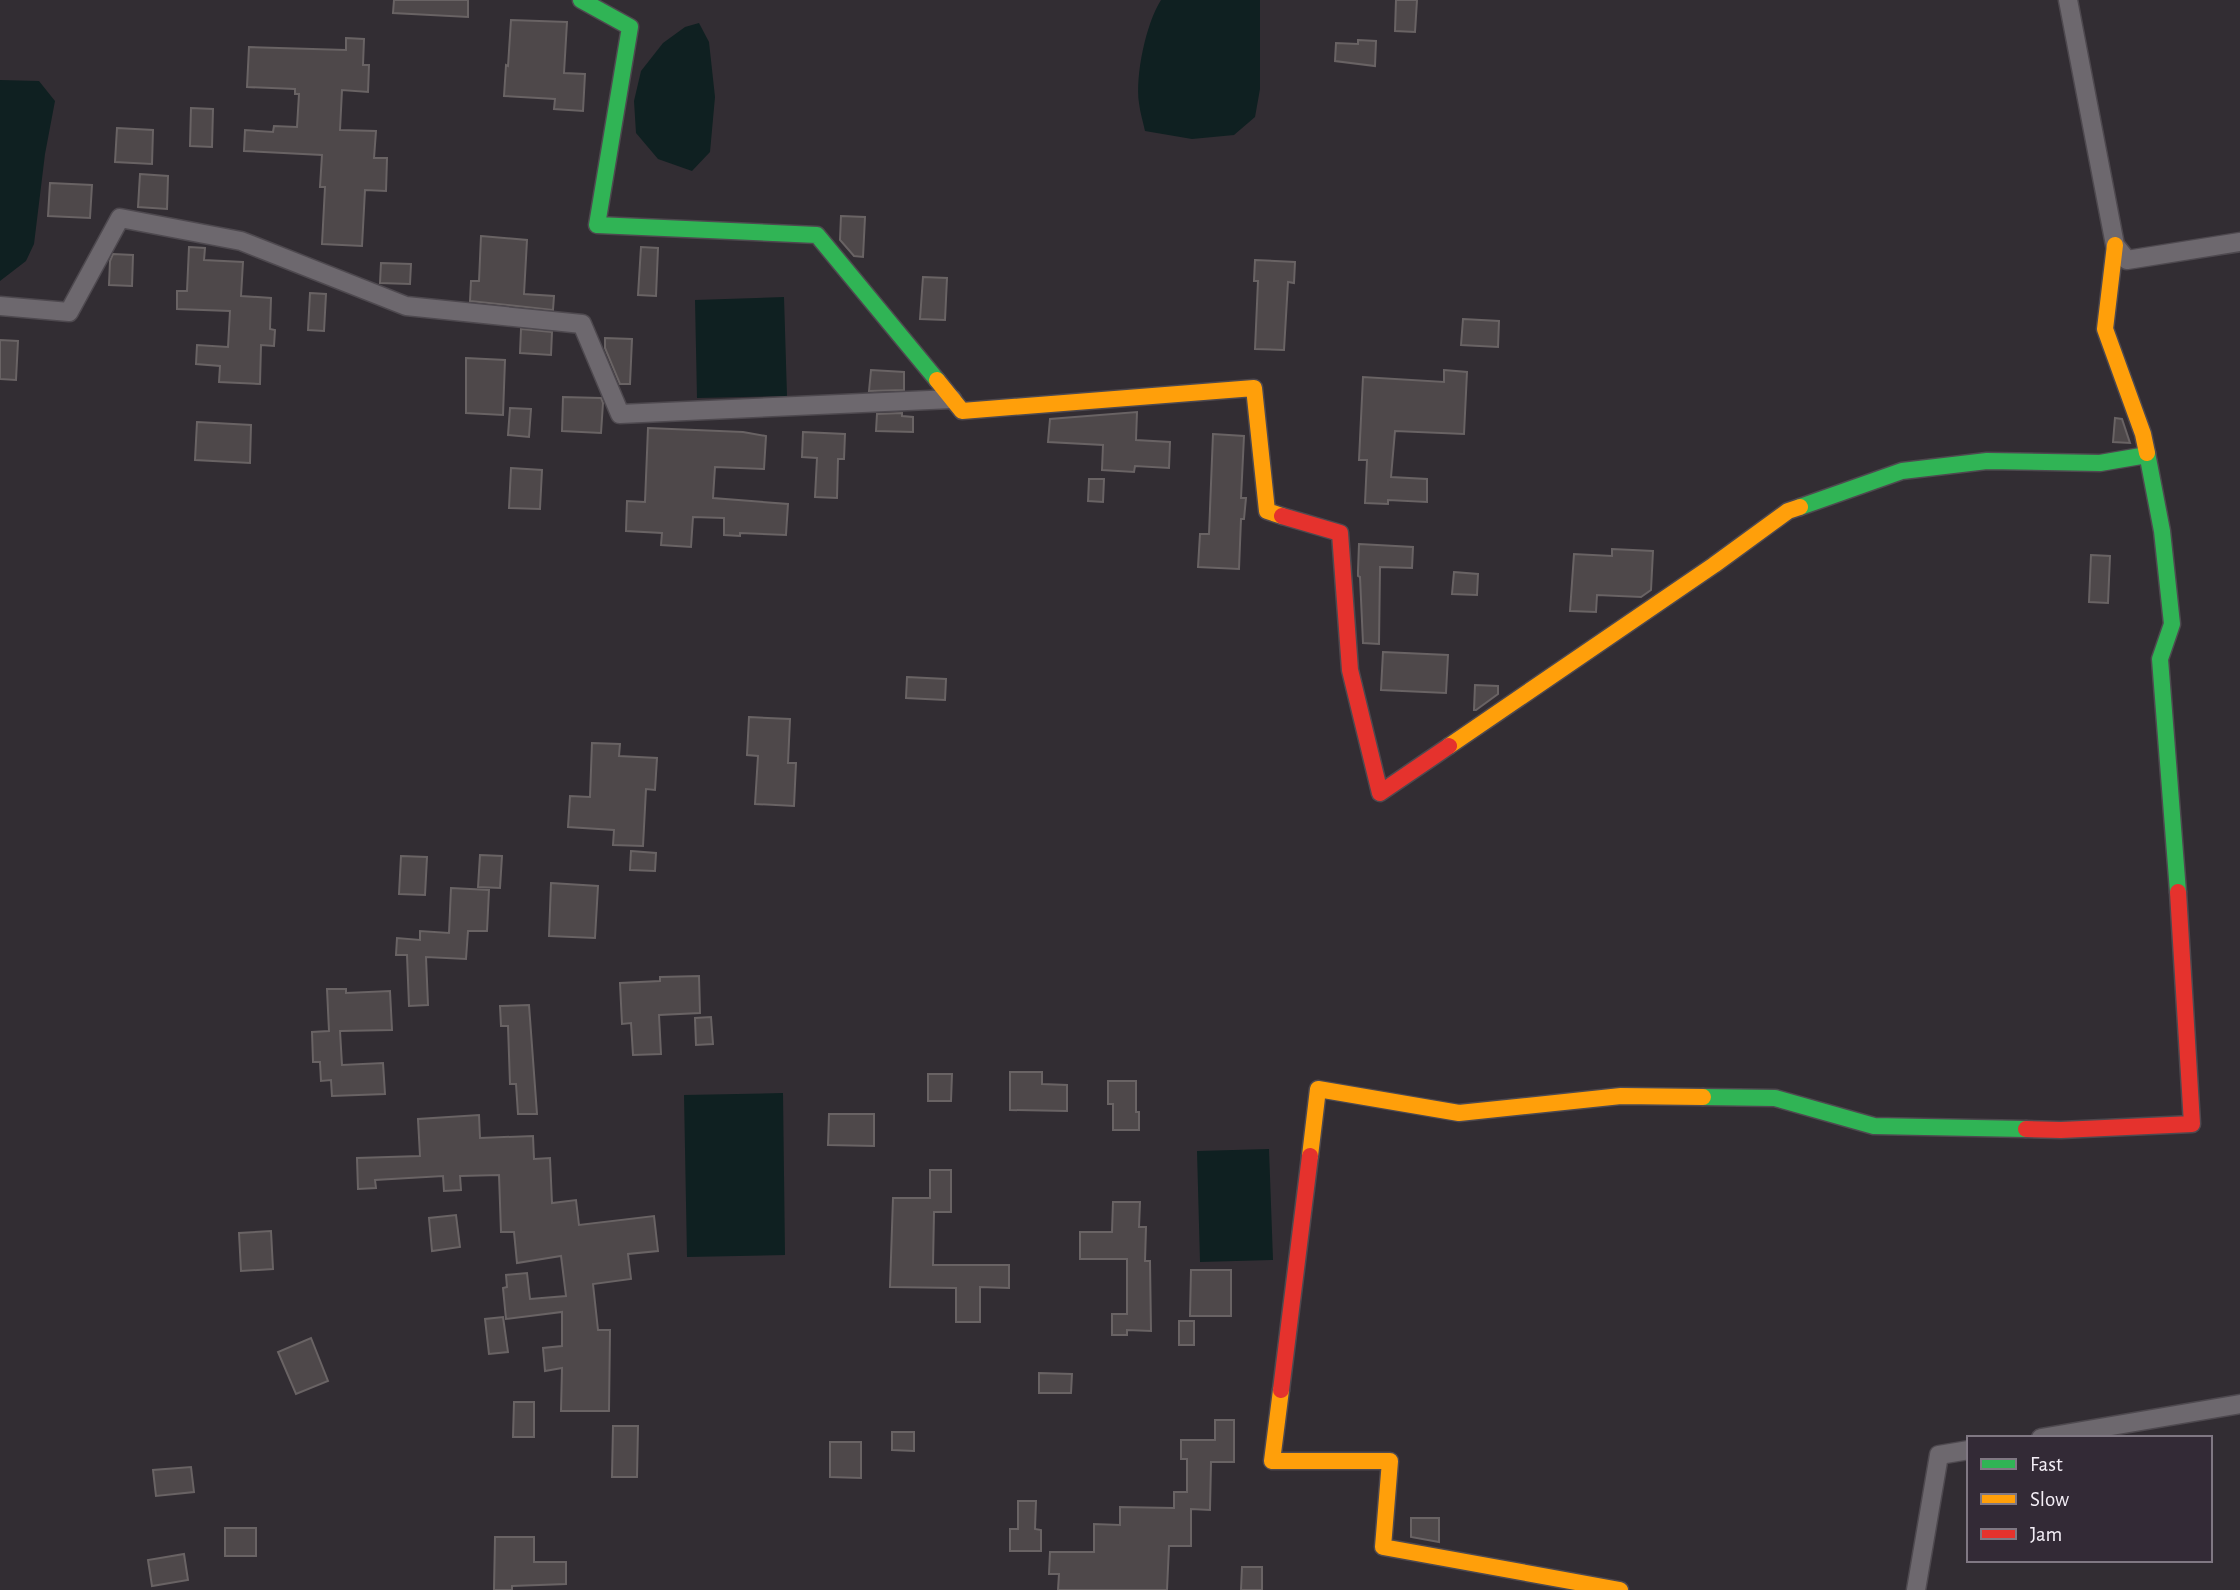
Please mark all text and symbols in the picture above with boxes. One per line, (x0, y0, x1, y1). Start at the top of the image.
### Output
legend (1967, 1436, 2212, 1562)
text: Fast (2030, 1454, 2063, 1475)
text: Slow (2030, 1489, 2069, 1510)
text: Jam (2030, 1524, 2062, 1545)

